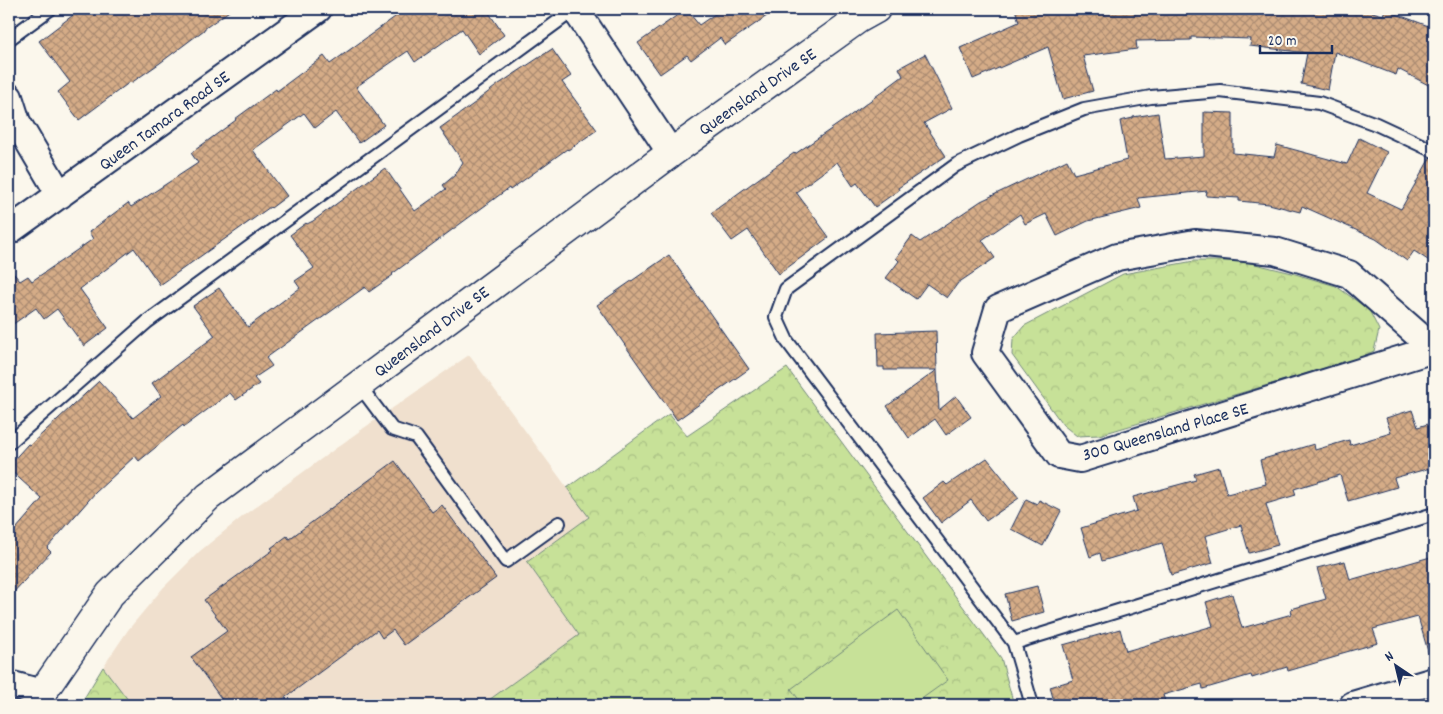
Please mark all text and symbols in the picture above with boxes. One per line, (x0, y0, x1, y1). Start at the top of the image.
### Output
scale bar (1260, 22, 1333, 54)
text: 20 m (1268, 31, 1296, 53)
street label: Queensland Drive SE (695, 43, 822, 143)
street label: Queen Tamara Road SE (95, 66, 236, 178)
street label: Queensland Drive SE (370, 281, 495, 385)
street label: 300 Queensland Place SE (1080, 398, 1252, 469)
north arrow (1370, 642, 1420, 692)
text: N (1381, 647, 1398, 667)

